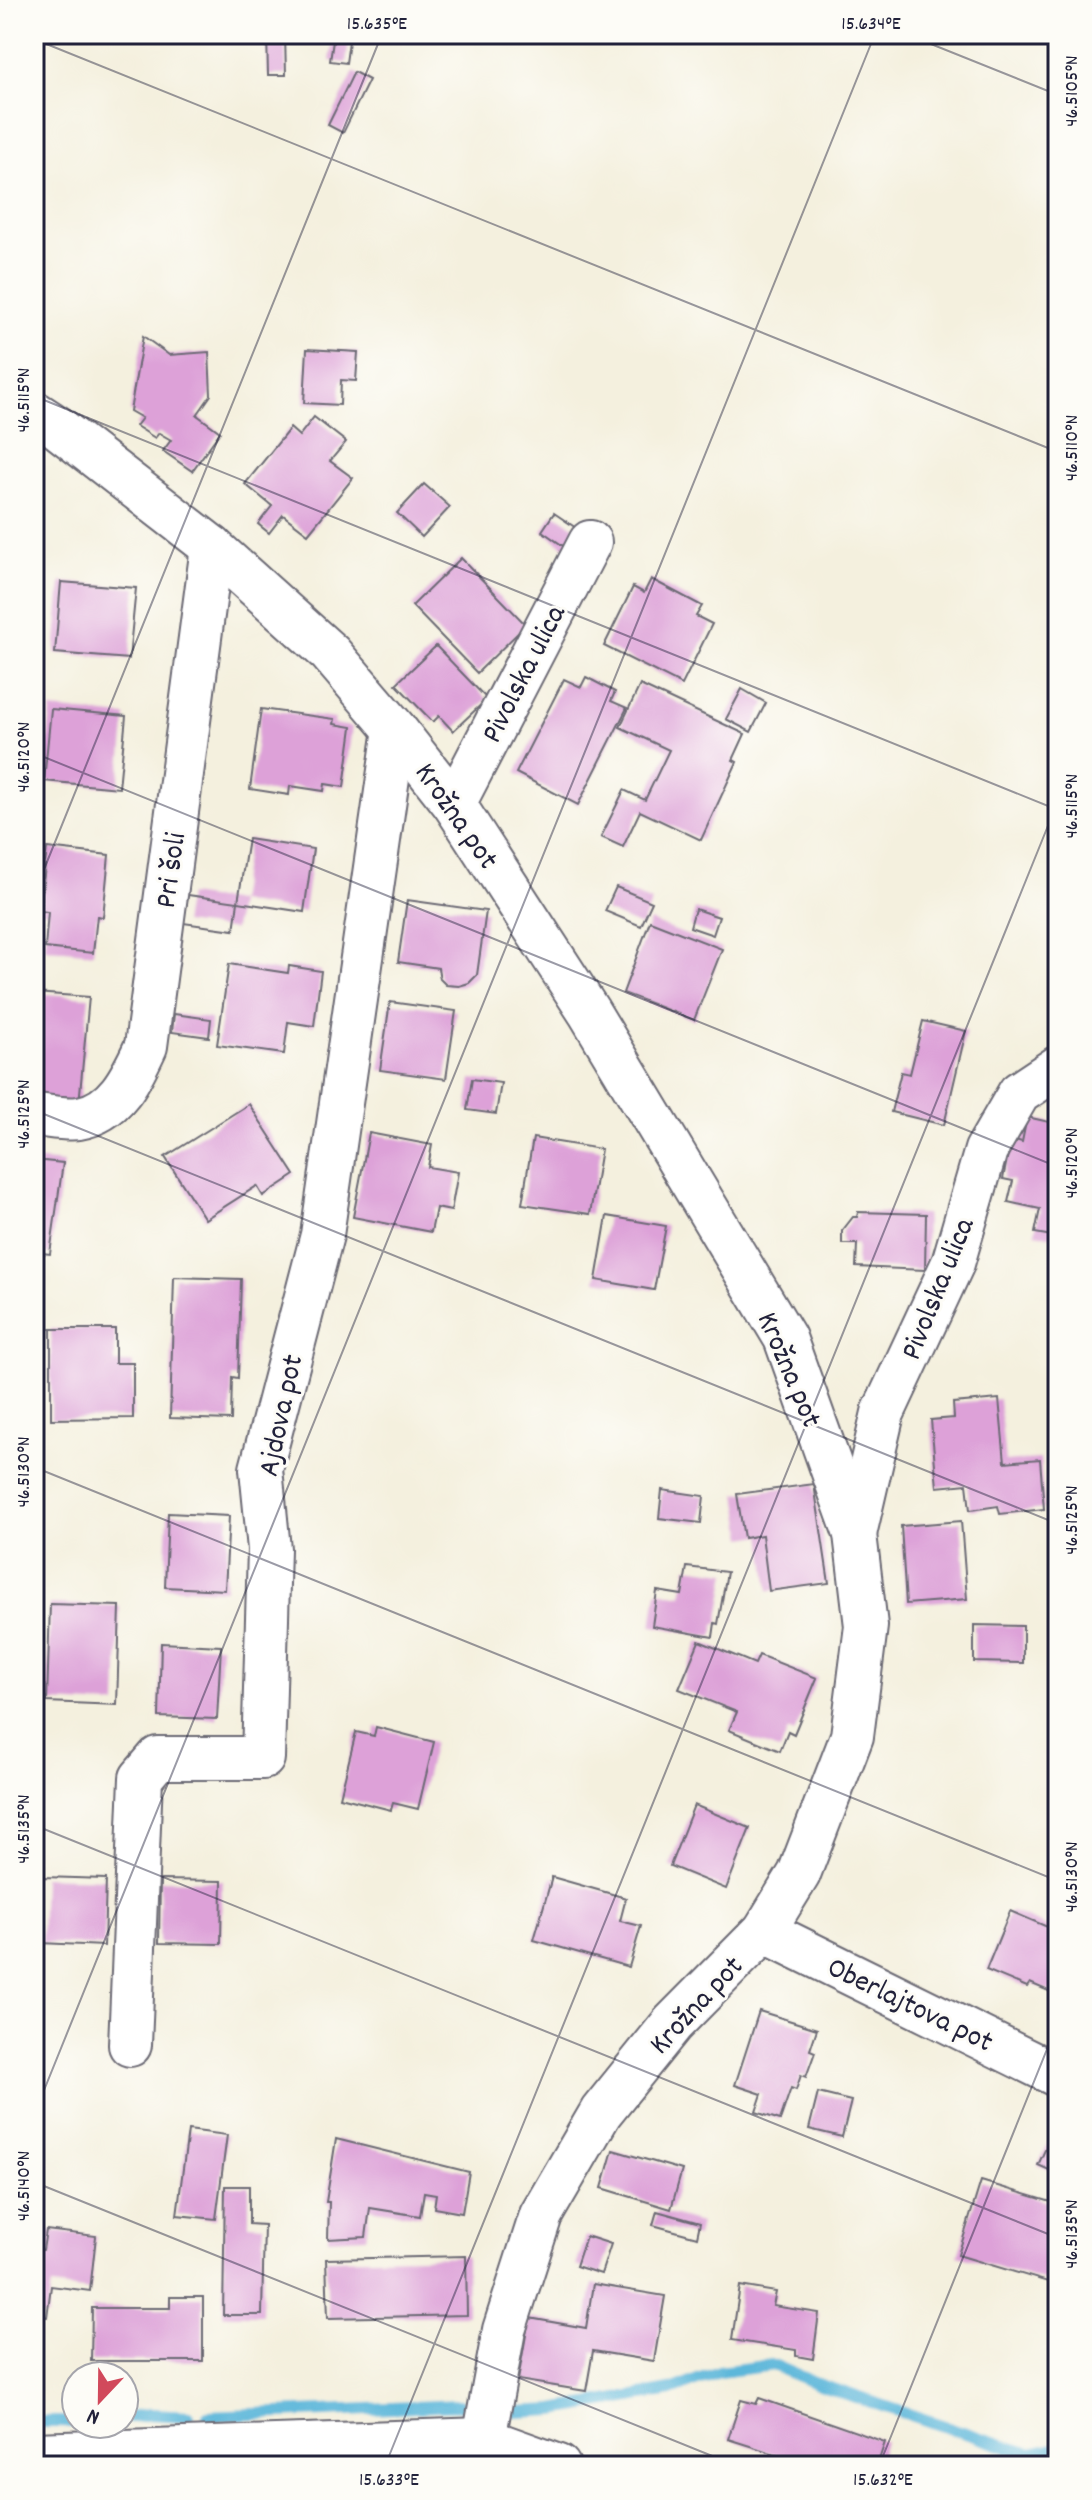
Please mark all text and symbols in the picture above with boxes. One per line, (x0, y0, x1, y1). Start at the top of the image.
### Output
text: 15.635°E (347, 11, 407, 39)
text: 15.634°E (841, 11, 901, 39)
text: 46.5105°N (1059, 55, 1087, 127)
text: 46.5115°N (11, 368, 39, 433)
text: 46.5110°N (1059, 415, 1087, 481)
street label: Pivolska ulica (473, 598, 580, 751)
text: 46.5120°N (11, 722, 39, 793)
street label: Krožna pot (402, 755, 507, 880)
text: 46.5115°N (1059, 774, 1087, 839)
street label: Pri šoli (147, 830, 200, 911)
text: 46.5125°N (11, 1079, 39, 1149)
text: 46.5120°N (1059, 1128, 1087, 1199)
street label: Pivolska ulica (892, 1211, 988, 1367)
street label: Krožna pot (743, 1306, 830, 1435)
street label: Ajdova pot (250, 1351, 317, 1481)
text: 46.5130°N (11, 1436, 39, 1508)
text: 46.5125°N (1059, 1485, 1087, 1555)
text: 46.5135°N (11, 1794, 39, 1864)
text: 46.5130°N (1059, 1841, 1087, 1913)
street label: Krožna pot (641, 1948, 756, 2066)
street label: Oberlajtova pot (819, 1948, 999, 2066)
text: 46.5140°N (11, 2151, 39, 2221)
text: 46.5135°N (1059, 2199, 1087, 2269)
north arrow (60, 2360, 140, 2440)
text: N (83, 2399, 105, 2432)
text: 15.633°E (359, 2467, 419, 2495)
text: 15.632°E (853, 2467, 913, 2495)

